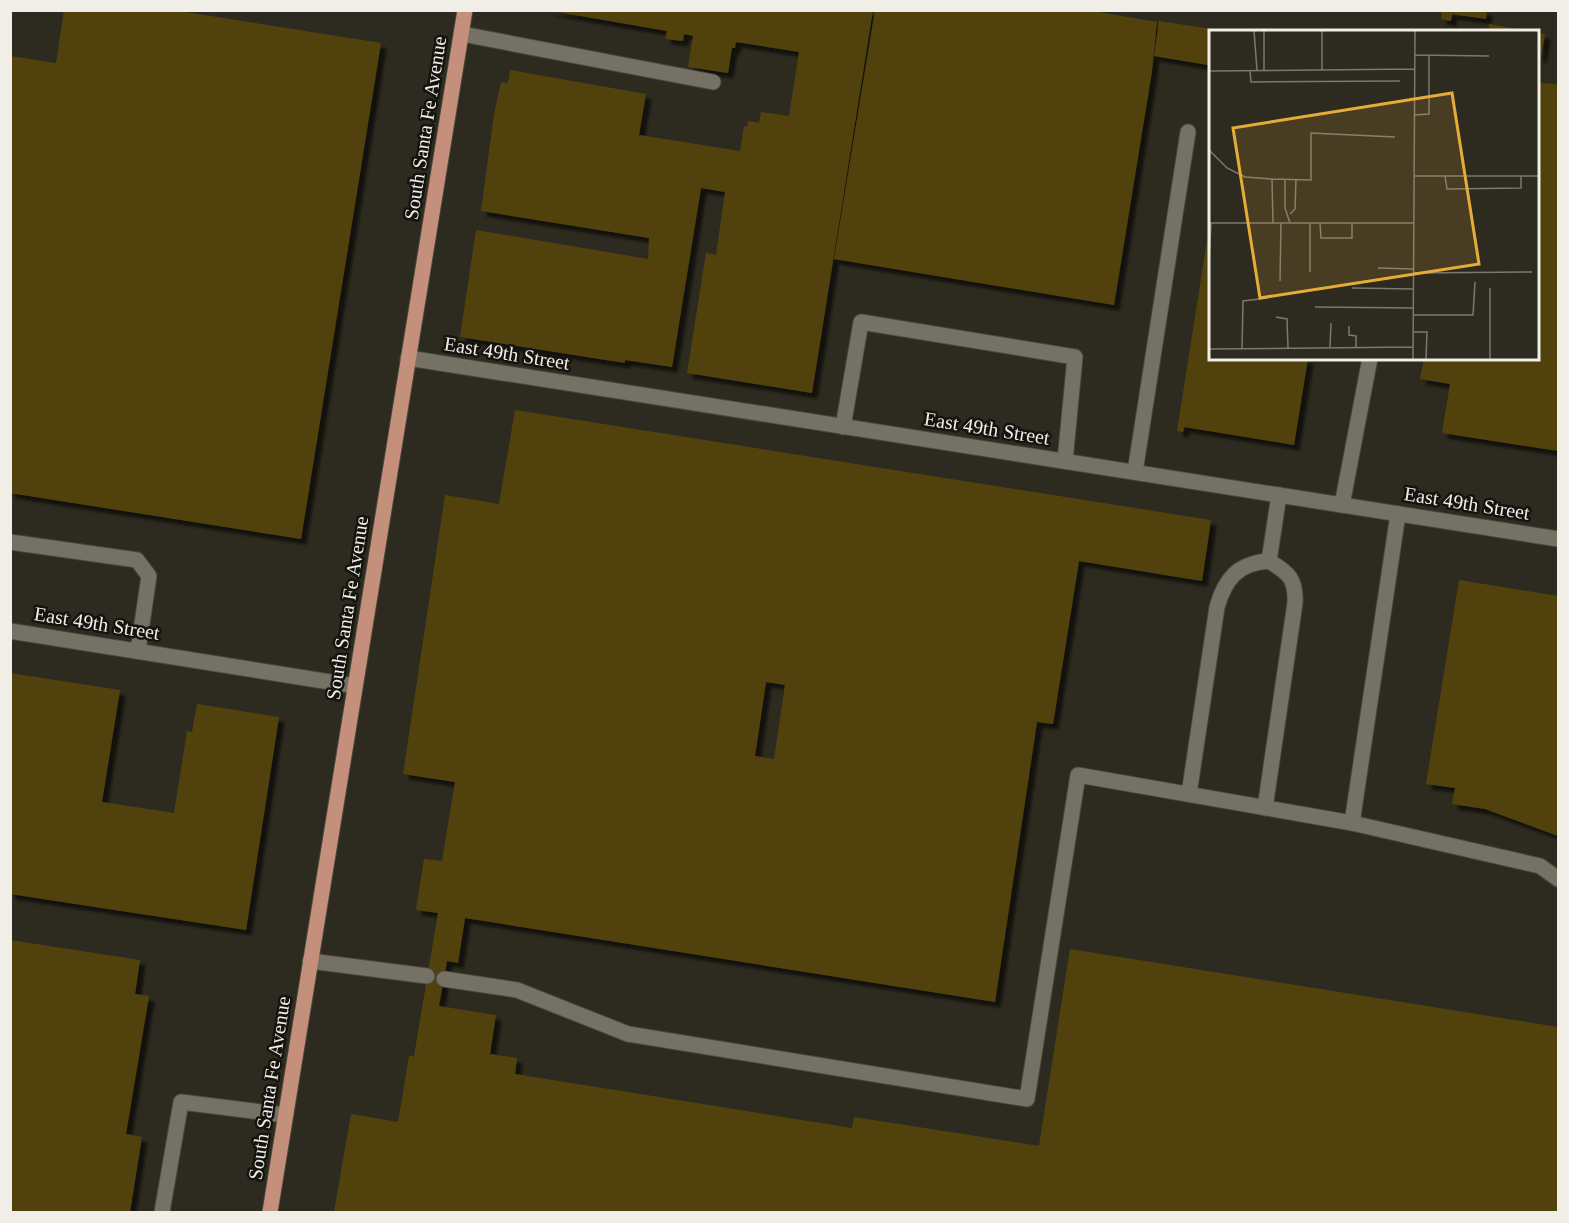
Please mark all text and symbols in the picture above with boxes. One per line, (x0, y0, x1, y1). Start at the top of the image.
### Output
inset map (1209, 30, 1539, 360)
street label: South Santa Fe Avenue (400, 34, 450, 221)
street label: East 49th Street (443, 332, 572, 374)
street label: East 49th Street (923, 407, 1052, 449)
street label: East 49th Street (1403, 482, 1532, 524)
street label: South Santa Fe Avenue (322, 514, 372, 701)
street label: East 49th Street (33, 602, 162, 644)
street label: South Santa Fe Avenue (244, 994, 294, 1181)

